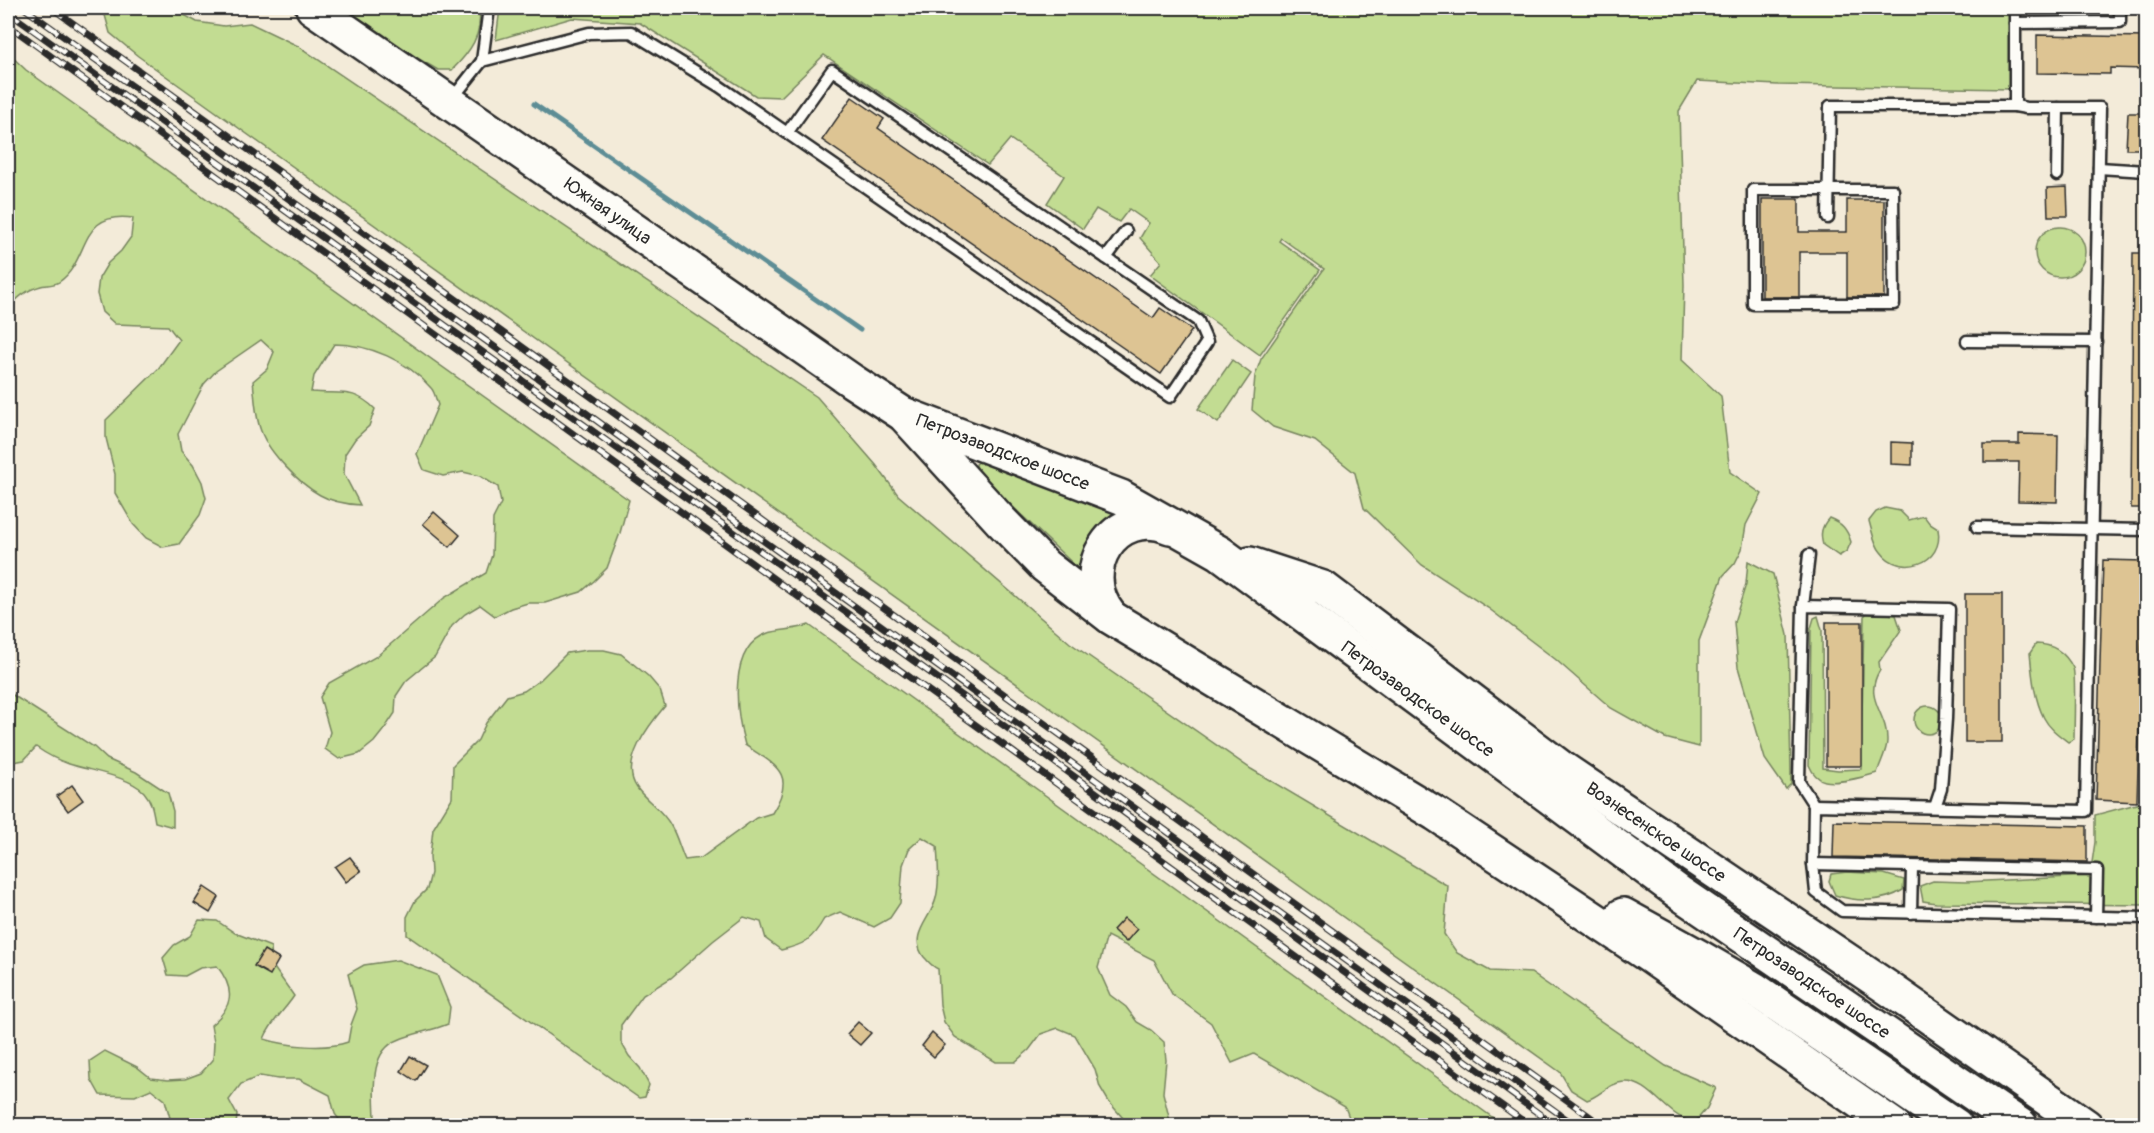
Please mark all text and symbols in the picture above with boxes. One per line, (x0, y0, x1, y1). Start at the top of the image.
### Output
street label: Южная улица (560, 173, 656, 250)
street label: Петрозаводское шоссе (913, 409, 1093, 496)
street label: Петрозаводское шоссе (1337, 636, 1499, 763)
street label: Вознесенское шоссе (1581, 777, 1730, 888)
street label: Петрозаводское шоссе (1729, 923, 1894, 1044)

